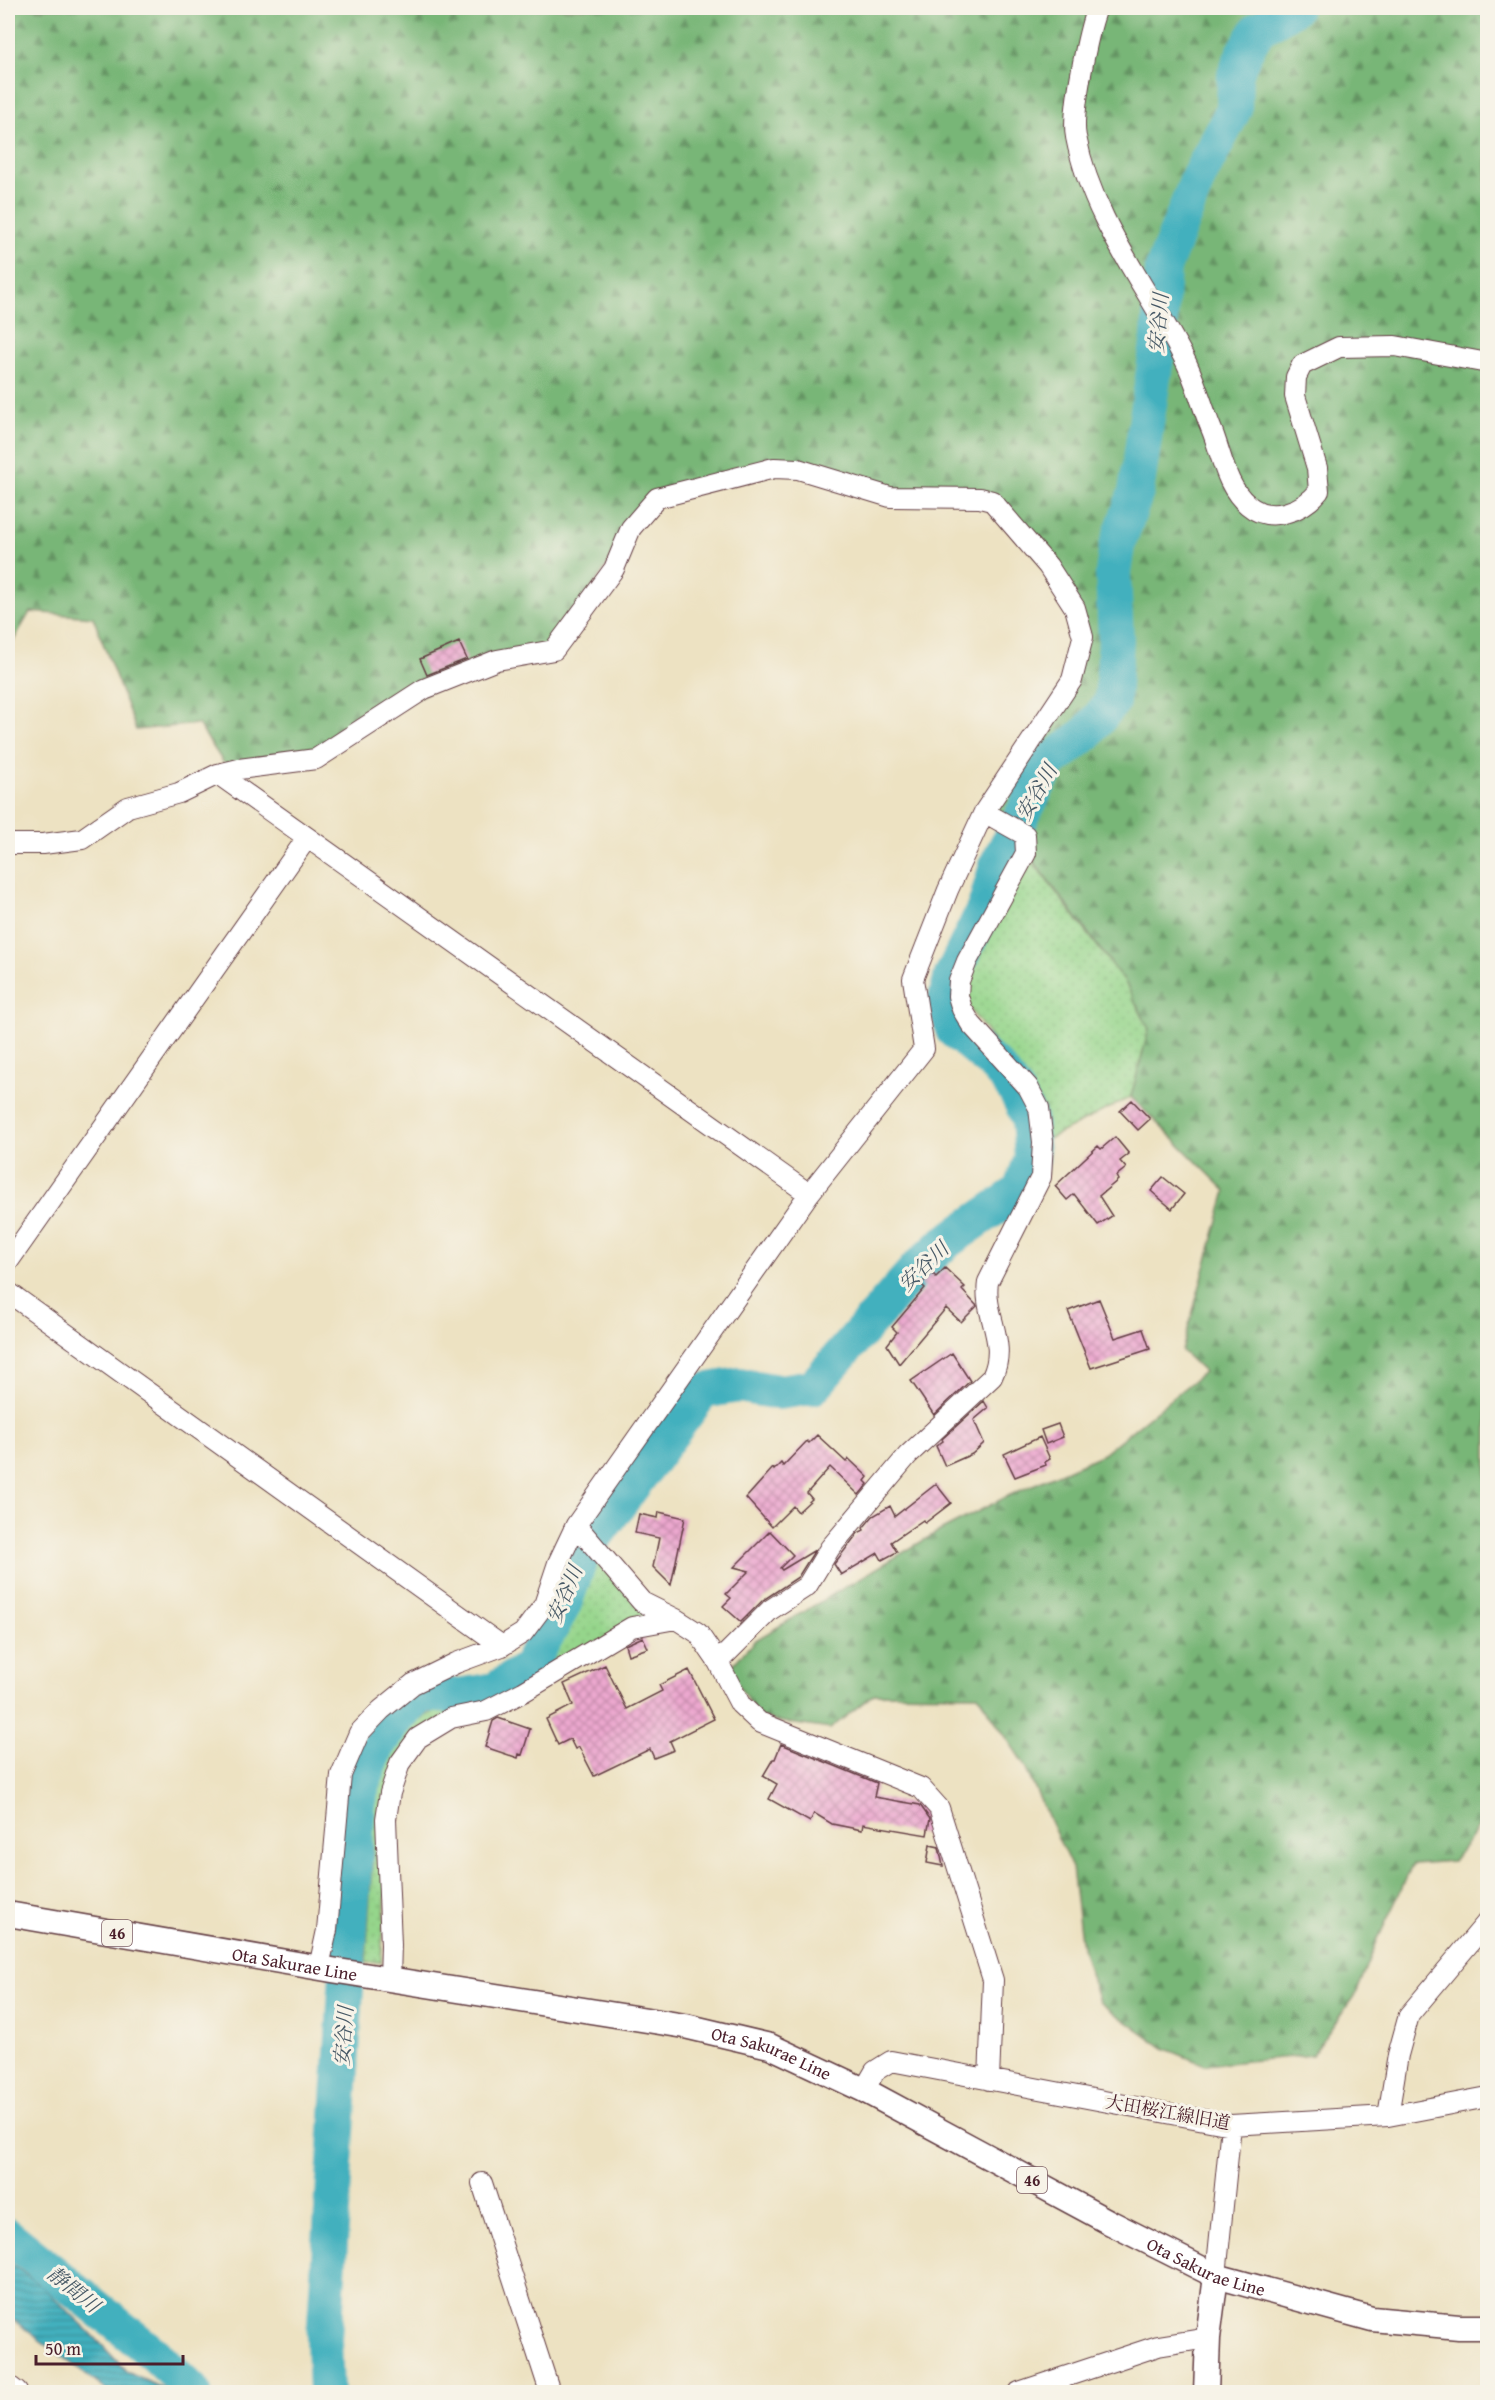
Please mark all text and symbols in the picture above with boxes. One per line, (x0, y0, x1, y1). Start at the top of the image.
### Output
water label: 安谷川 (1141, 290, 1175, 354)
water label: 安谷川 (1008, 757, 1065, 825)
water label: 安谷川 (891, 1233, 956, 1297)
water label: 安谷川 (539, 1559, 590, 1627)
road number: 46 (102, 1920, 132, 1946)
street label: Ota Sakurae Line (230, 1939, 359, 1987)
water label: 安谷川 (326, 2003, 360, 2067)
street label: Ota Sakurae Line (709, 2019, 836, 2087)
street label: 大田桜江線旧道 (1104, 2088, 1232, 2136)
road number: 46 (1017, 2167, 1047, 2193)
street label: Ota Sakurae Line (1142, 2230, 1269, 2303)
water label: 静間川 (42, 2259, 108, 2320)
scale bar (36, 2328, 183, 2366)
text: 50 m (45, 2335, 81, 2362)

